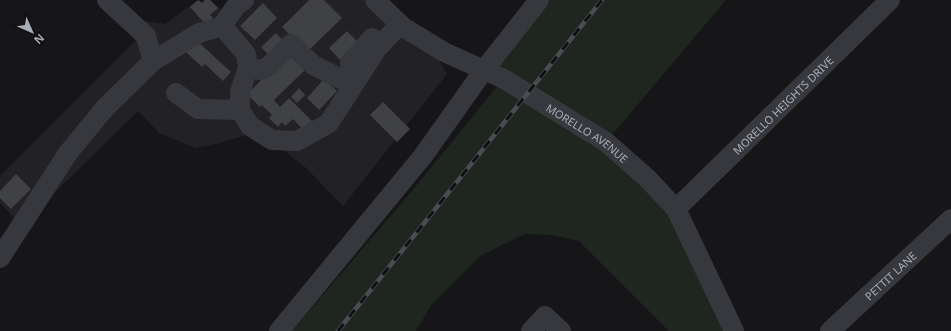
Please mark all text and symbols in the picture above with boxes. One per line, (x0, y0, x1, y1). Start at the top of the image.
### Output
north arrow (12, 12, 52, 52)
text: N (31, 31, 48, 48)
street label: MORELLO HEIGHTS DRIVE (729, 52, 836, 157)
street label: MORELLO AVENUE (544, 100, 632, 166)
street label: PETTIT LANE (861, 248, 919, 303)

